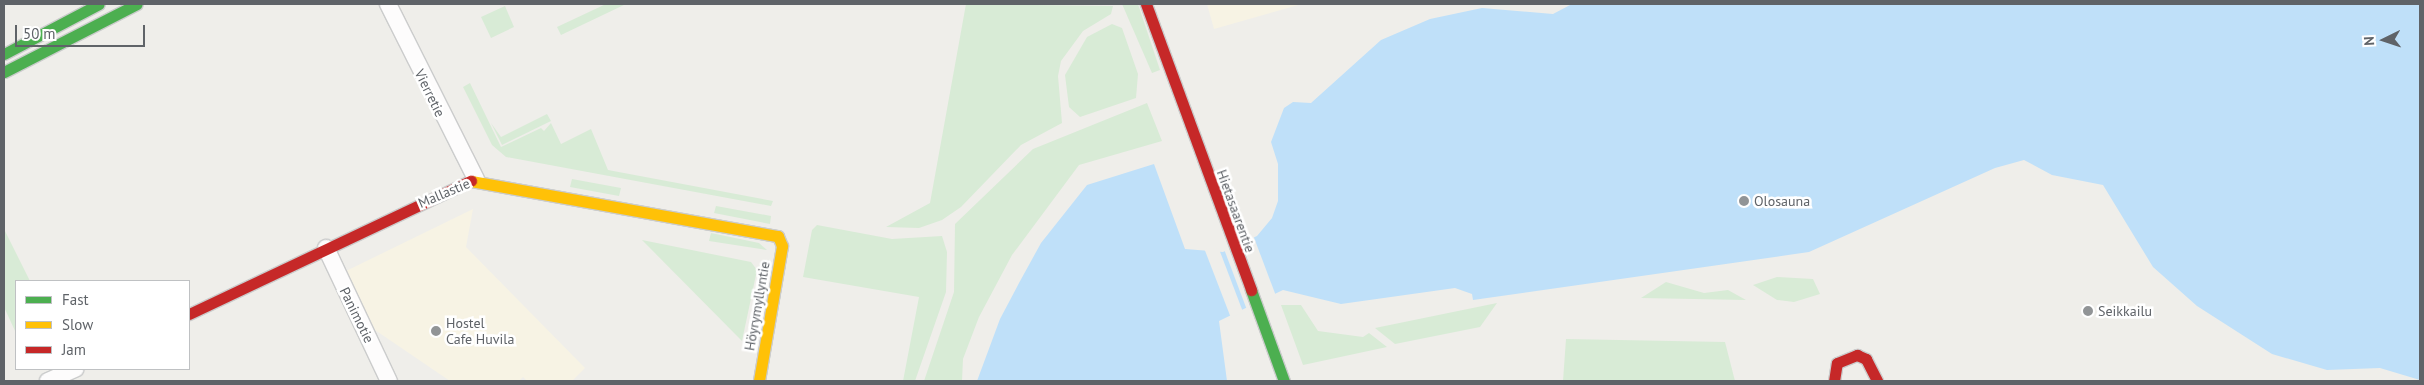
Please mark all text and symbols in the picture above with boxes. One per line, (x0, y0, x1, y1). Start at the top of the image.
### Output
scale bar (18, 15, 148, 47)
north arrow (2359, 15, 2409, 65)
text: 50 m (23, 24, 56, 43)
text: N (2360, 36, 2378, 46)
street label: Vierretie (411, 66, 449, 120)
street label: Hietasaarentie (1213, 167, 1259, 255)
street label: Mallastie (416, 175, 472, 211)
place label: Olosauna (1754, 193, 1810, 209)
marker: Olosauna (1738, 195, 1750, 207)
street label: Höyrymyllyntie (741, 260, 773, 352)
legend (15, 280, 190, 370)
street label: Panimotie (336, 284, 378, 346)
text: Fast (62, 290, 89, 309)
place label: Seikkailu (2098, 303, 2152, 319)
marker: Seikkailu (2082, 305, 2094, 317)
text: Slow (62, 315, 93, 334)
place label: Hostel Cafe Huvila (446, 315, 514, 348)
marker: Hostel Cafe Huvila (430, 325, 442, 337)
text: Jam (62, 340, 86, 359)

